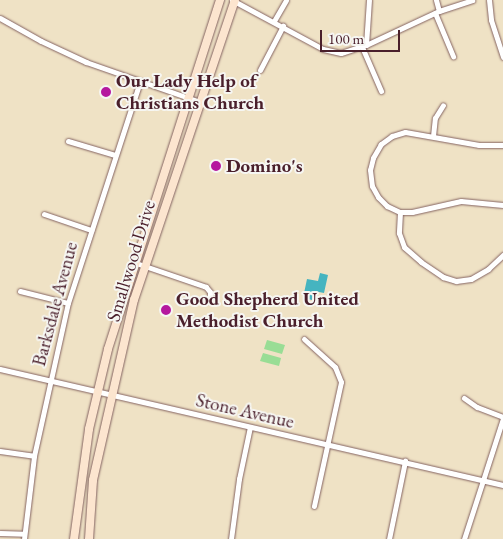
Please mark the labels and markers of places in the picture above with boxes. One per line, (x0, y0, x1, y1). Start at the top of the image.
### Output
place label: Our Lady Help of Christians Church (116, 70, 264, 114)
marker: Our Lady Help of Christians Church (100, 86, 112, 98)
place label: Domino's (226, 155, 303, 177)
marker: Domino's (210, 160, 222, 172)
place label: Good Shepherd United Methodist Church (176, 288, 359, 332)
marker: Good Shepherd United Methodist Church (160, 304, 172, 316)

